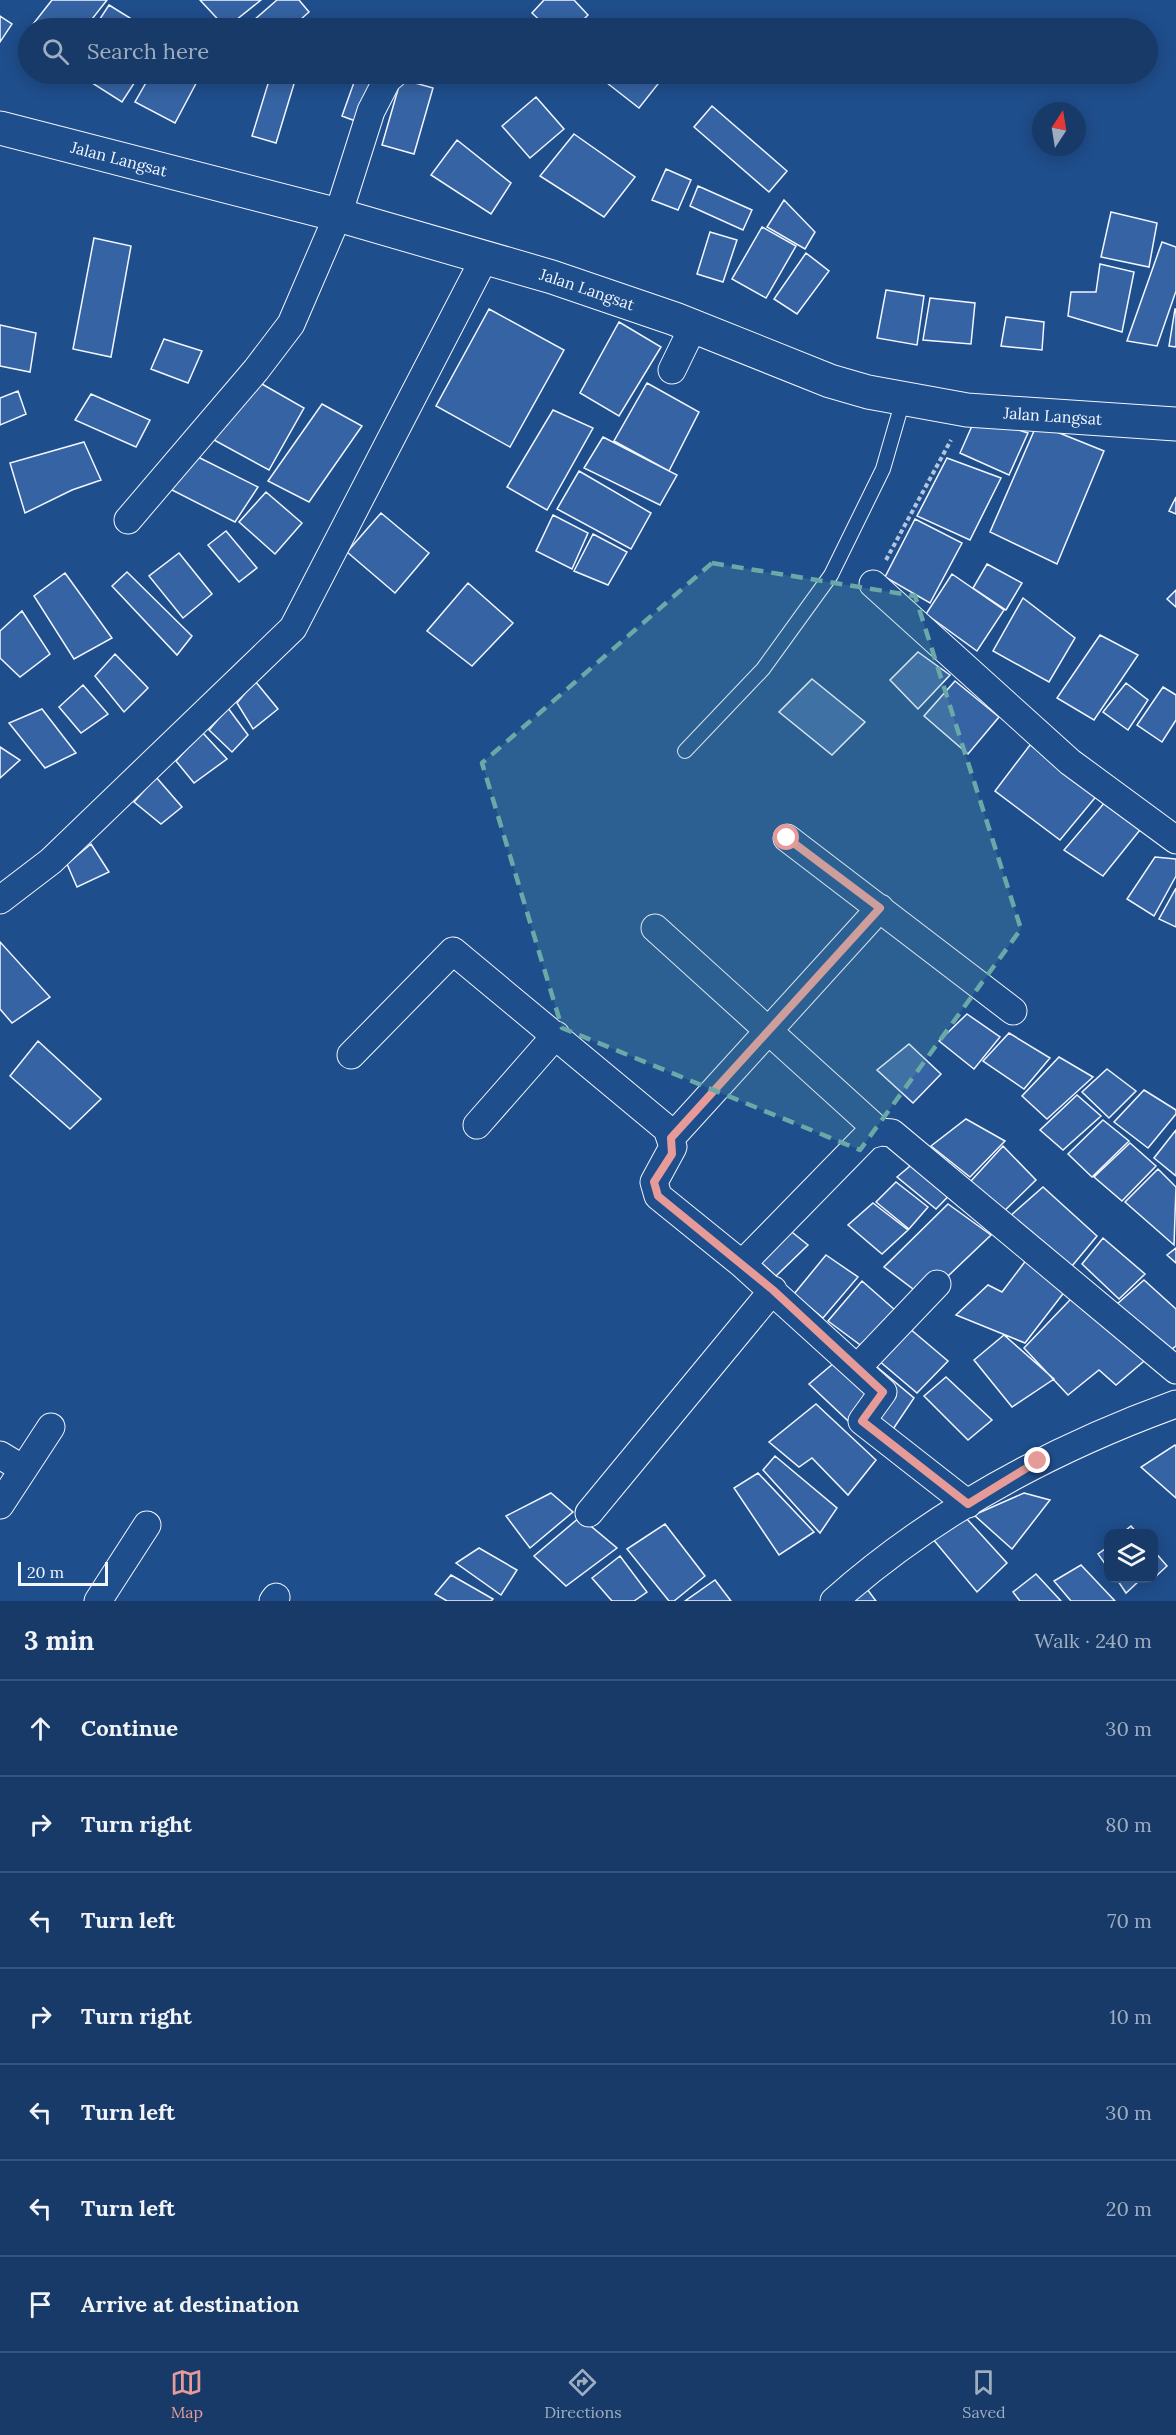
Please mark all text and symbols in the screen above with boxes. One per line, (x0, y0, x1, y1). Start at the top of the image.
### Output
search box (18, 18, 1158, 84)
icon: search (39, 35, 72, 68)
text: Search here (87, 37, 209, 65)
north arrow (1032, 102, 1086, 156)
street label: Jalan Langsat (68, 136, 170, 181)
street label: Jalan Langsat (537, 264, 638, 315)
street label: Jalan Langsat (1002, 402, 1104, 429)
route start (773, 824, 799, 850)
route end (1024, 1447, 1050, 1473)
map controls (1104, 1529, 1158, 1583)
button: layers (1104, 1529, 1158, 1583)
scale bar (18, 1559, 108, 1586)
text: 20 m (27, 1562, 64, 1582)
text: 3 min (24, 1624, 94, 1657)
text: Walk · 240 m (1034, 1628, 1152, 1653)
icon: ahead (24, 1712, 57, 1745)
text: Continue (81, 1714, 178, 1742)
text: 30 m (1105, 1716, 1152, 1741)
icon: right (24, 1808, 57, 1841)
text: Turn right (81, 1810, 192, 1838)
text: 80 m (1105, 1812, 1152, 1837)
icon: left (24, 1904, 57, 1937)
text: Turn left (81, 1906, 175, 1934)
text: 70 m (1107, 1908, 1152, 1933)
icon: right (24, 2000, 57, 2033)
text: Turn right (81, 2002, 192, 2030)
text: 10 m (1109, 2004, 1152, 2029)
icon: left (24, 2096, 57, 2129)
text: Turn left (81, 2098, 175, 2126)
text: 30 m (1105, 2100, 1152, 2125)
icon: left (24, 2192, 57, 2225)
text: Turn left (81, 2194, 175, 2222)
text: 20 m (1106, 2196, 1152, 2221)
icon: arrive (24, 2288, 57, 2321)
text: Arrive at destination (81, 2290, 299, 2318)
tab: Map (170, 2366, 203, 2422)
tab: Directions (544, 2366, 622, 2422)
tab: Saved (962, 2366, 1006, 2422)

